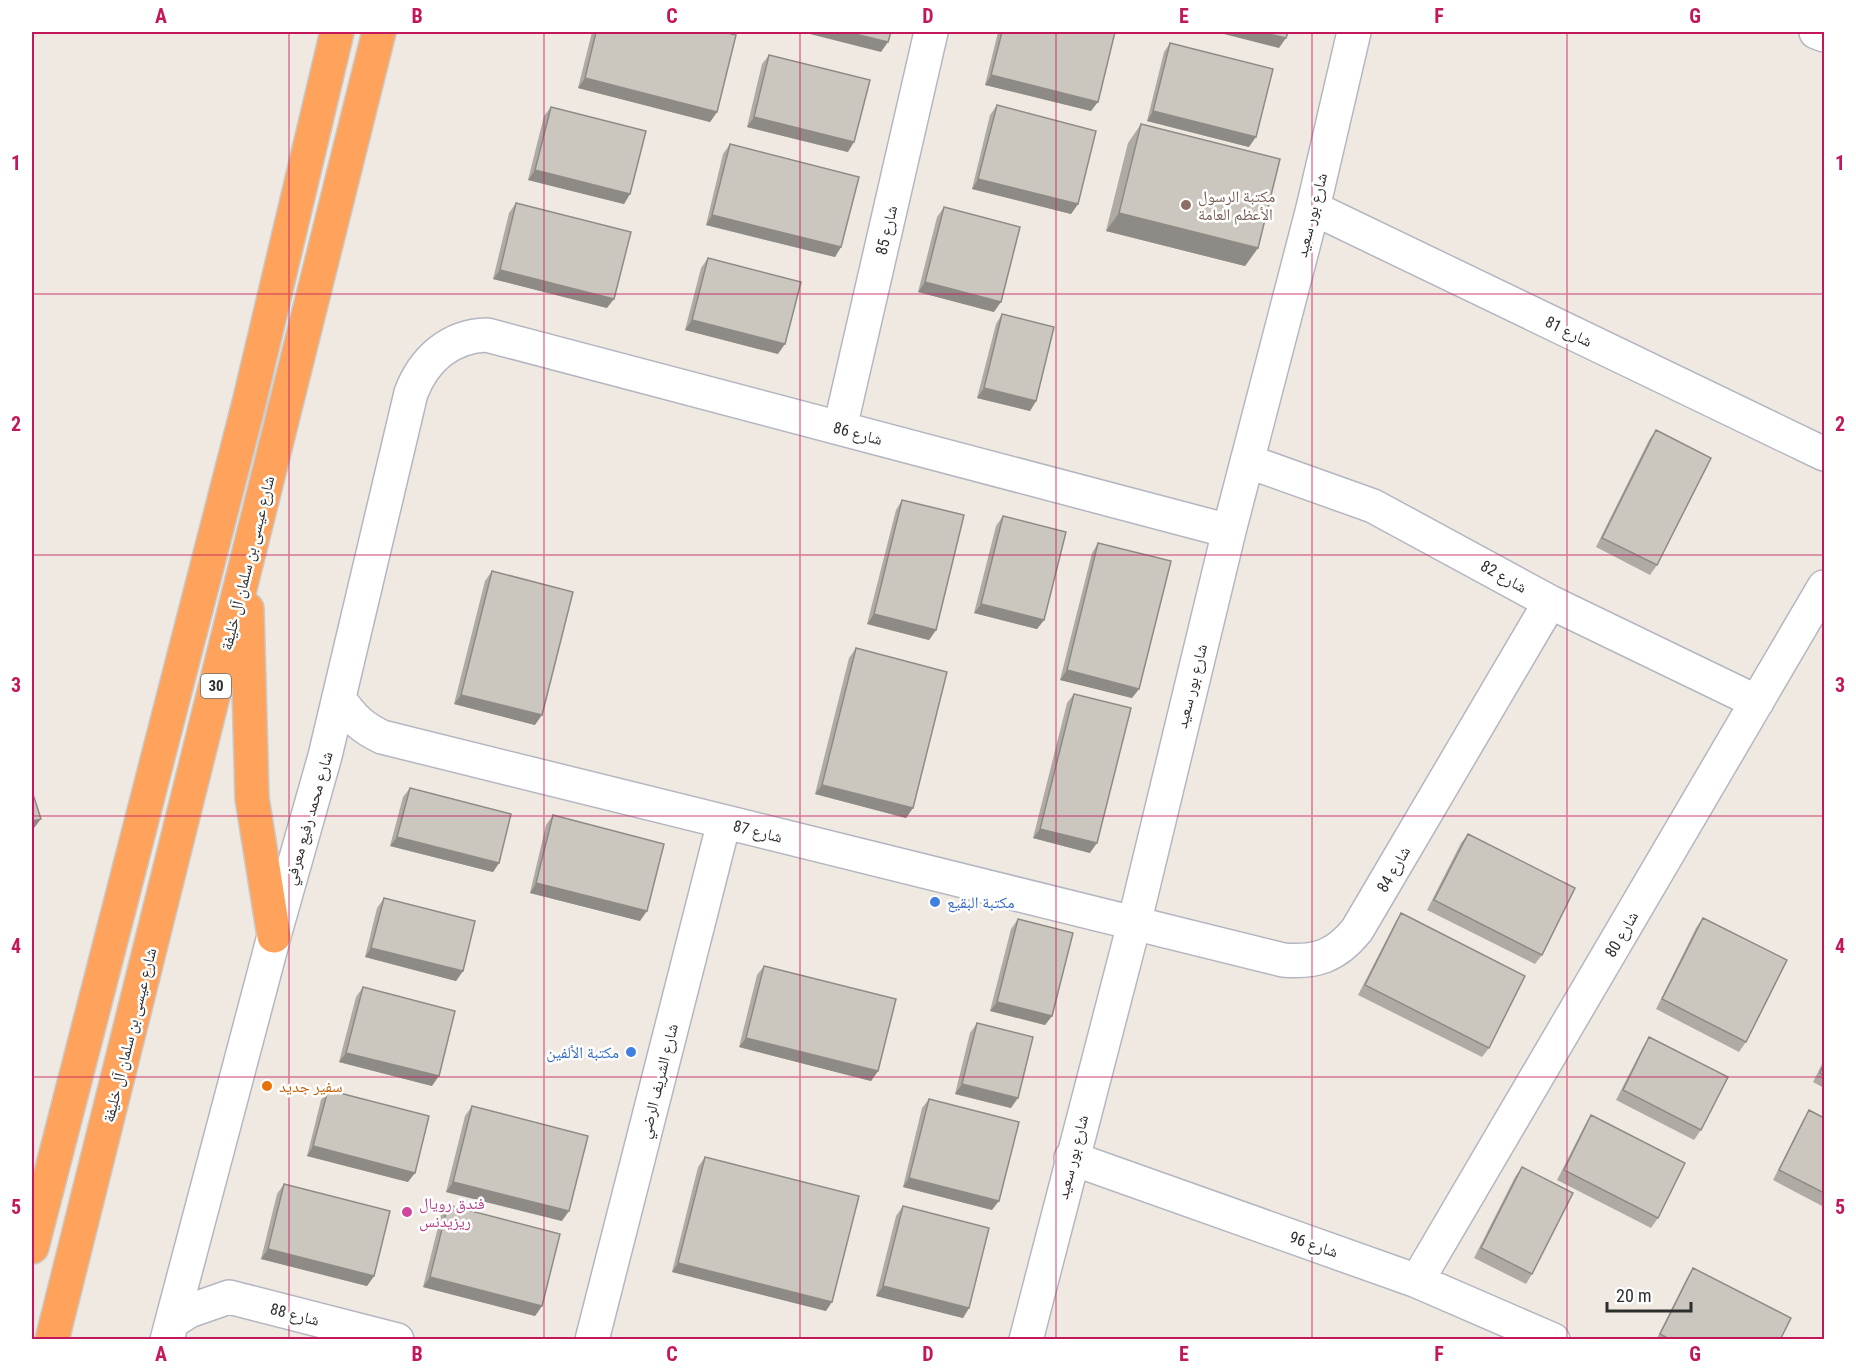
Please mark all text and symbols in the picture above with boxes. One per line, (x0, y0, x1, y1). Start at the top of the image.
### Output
text: A (155, 4, 167, 28)
text: B (411, 4, 423, 28)
text: C (666, 4, 678, 28)
text: D (922, 4, 934, 28)
text: E (1179, 4, 1189, 28)
text: F (1434, 4, 1444, 28)
text: G (1689, 4, 1701, 28)
text: 1 (11, 151, 21, 175)
text: 1 (1835, 151, 1845, 175)
street label: شارع بور سعيد (1292, 171, 1332, 260)
place label: مكتبة الرسول الأعظم العامة (1198, 187, 1275, 225)
marker: مكتبة الرسول الأعظم العامة (1179, 198, 1193, 212)
street label: شارع 85 (872, 204, 902, 257)
street label: شارع 81 (1542, 312, 1595, 352)
text: 2 (11, 412, 21, 436)
text: 2 (1835, 412, 1845, 436)
street label: شارع 86 (831, 418, 884, 450)
street label: شارع عيسى بن سلمان آل خليفة (217, 474, 279, 653)
street label: شارع 82 (1477, 556, 1530, 598)
street label: شارع بور سعيد (1172, 642, 1212, 731)
text: 3 (11, 673, 21, 697)
text: 3 (1835, 673, 1845, 697)
road number: 30 (201, 674, 231, 698)
street label: شارع محمد رفيع معرفي (280, 749, 340, 888)
street label: شارع 87 (731, 816, 784, 848)
street label: شارع 84 (1373, 843, 1415, 896)
place label: مكتبة البقيع (947, 893, 1014, 913)
marker: مكتبة البقيع (928, 895, 942, 909)
street label: شارع 80 (1601, 908, 1643, 961)
text: 4 (11, 934, 21, 958)
text: 4 (1835, 934, 1845, 958)
street label: شارع عيسى بن سلمان آل خليفة (99, 946, 161, 1125)
street label: شارع الشريف الرضي (635, 1022, 685, 1141)
place label: مكتبة الألفين (546, 1043, 619, 1063)
marker: مكتبة الألفين (624, 1045, 638, 1059)
place label: سفير جديد (279, 1077, 342, 1096)
marker: سفير جديد (260, 1079, 274, 1093)
street label: شارع بور سعيد (1053, 1113, 1093, 1202)
place label: فندق رويال ريزيدنس (419, 1194, 485, 1232)
text: 5 (11, 1195, 21, 1219)
text: 5 (1835, 1195, 1845, 1219)
marker: فندق رويال ريزيدنس (400, 1205, 414, 1219)
street label: شارع 96 (1287, 1227, 1341, 1263)
scale bar (1607, 1275, 1691, 1313)
text: 20 m (1616, 1285, 1651, 1306)
street label: شارع 88 (268, 1299, 321, 1331)
text: A (155, 1342, 167, 1366)
text: B (411, 1342, 423, 1366)
text: C (666, 1342, 678, 1366)
text: D (922, 1342, 934, 1366)
text: E (1179, 1342, 1189, 1366)
text: F (1434, 1342, 1444, 1366)
text: G (1689, 1342, 1701, 1366)

